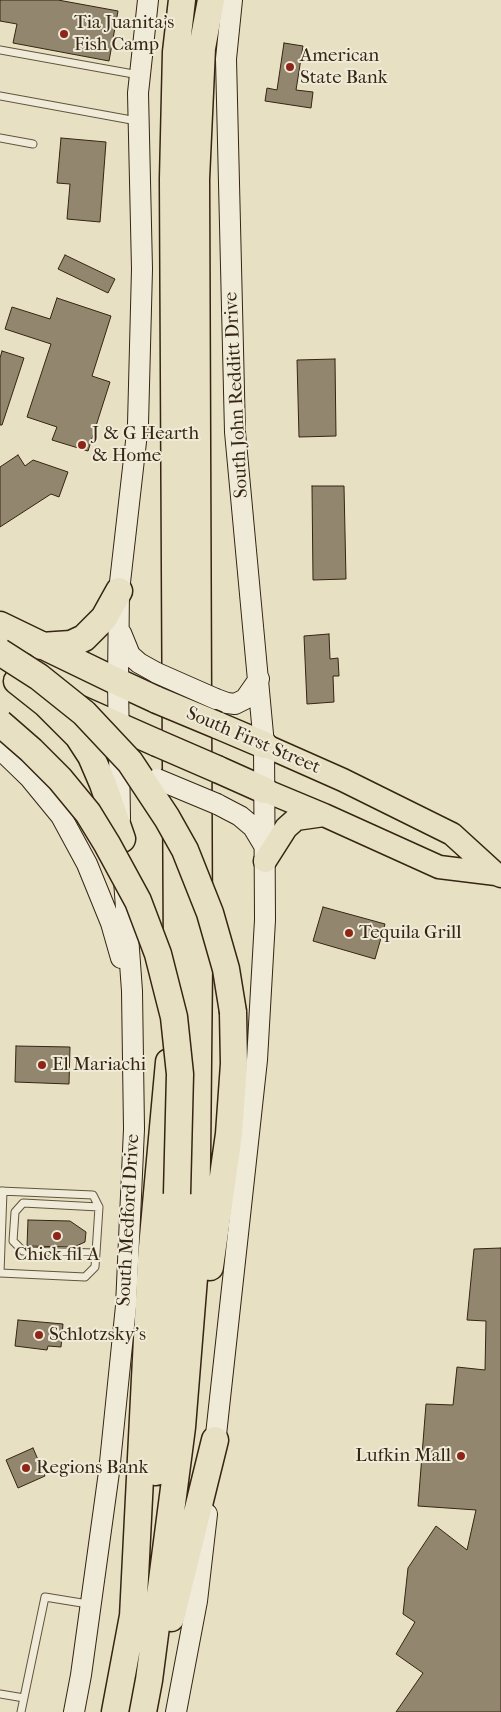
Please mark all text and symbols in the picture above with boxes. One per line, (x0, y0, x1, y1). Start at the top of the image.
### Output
place label: Tia Juanita's Fish Camp (74, 12, 174, 56)
marker: Tia Juanita's Fish Camp (58, 28, 70, 40)
place label: American State Bank (300, 45, 388, 89)
marker: American State Bank (284, 61, 296, 73)
street label: South John Redditt Drive (220, 291, 254, 499)
place label: J & G Hearth & Home (92, 423, 199, 467)
marker: J & G Hearth & Home (76, 439, 88, 451)
street label: South First Street (183, 702, 323, 780)
place label: Tequila Grill (359, 922, 462, 944)
marker: Tequila Grill (343, 927, 355, 939)
place label: El Mariachi (52, 1054, 146, 1076)
marker: El Mariachi (36, 1059, 48, 1071)
street label: South Medford Drive (113, 1133, 145, 1307)
marker: Chick-fil-A (51, 1230, 63, 1242)
place label: Chick-fil-A (14, 1244, 100, 1266)
place label: Schlotzsky's (49, 1324, 146, 1346)
marker: Schlotzsky's (33, 1329, 45, 1341)
place label: Lufkin Mall (355, 1445, 451, 1467)
marker: Lufkin Mall (455, 1450, 467, 1462)
place label: Regions Bank (36, 1457, 148, 1479)
marker: Regions Bank (20, 1462, 32, 1474)

